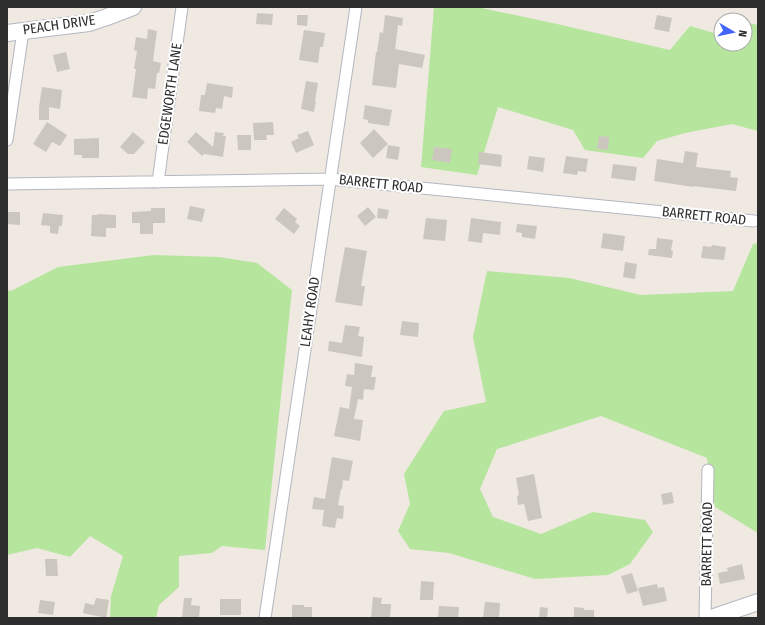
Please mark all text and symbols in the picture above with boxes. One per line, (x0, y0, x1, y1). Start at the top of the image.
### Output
street label: PEACH DRIVE (22, 11, 97, 39)
north arrow (713, 12, 753, 52)
text: N (735, 29, 749, 38)
street label: EDGEWORTH LANE (154, 41, 186, 146)
street label: BARRETT ROAD (338, 171, 424, 197)
street label: BARRETT ROAD (661, 203, 747, 229)
street label: LEAHY ROAD (297, 276, 323, 348)
street label: BARRETT ROAD (698, 502, 716, 586)

